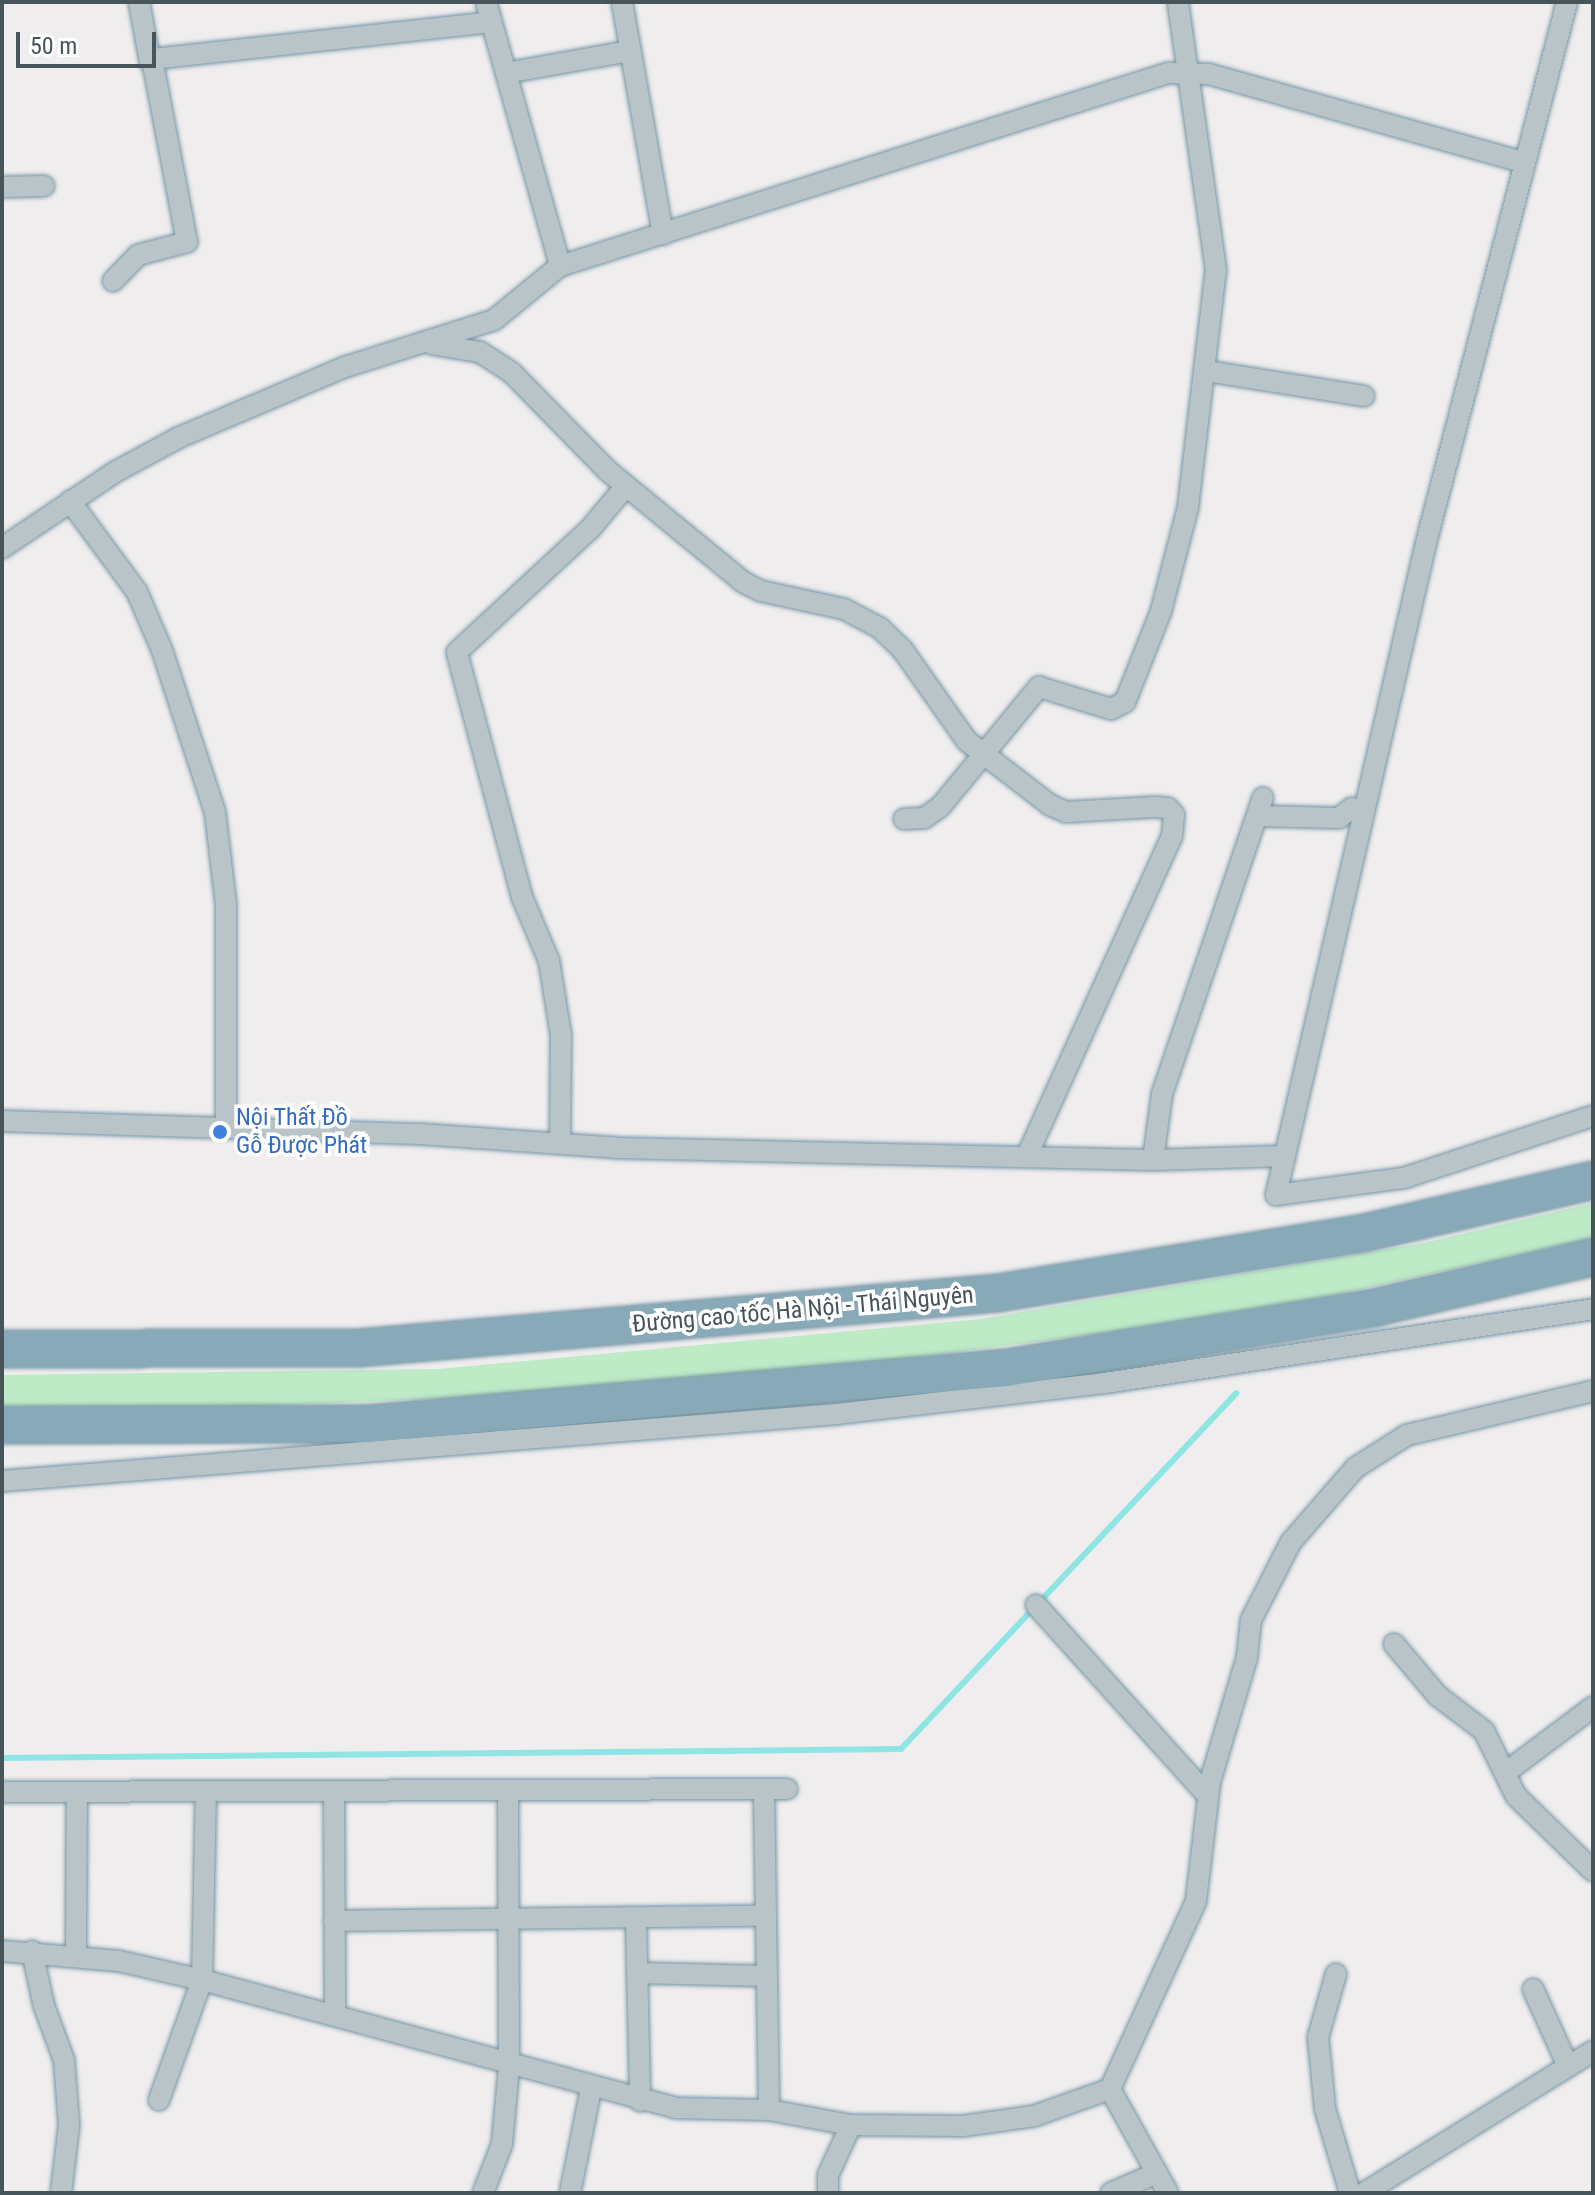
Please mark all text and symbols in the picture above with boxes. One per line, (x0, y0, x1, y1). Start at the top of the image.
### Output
scale bar (20, 16, 160, 66)
text: 50 m (30, 32, 77, 60)
place label: Nội Thất Đồ Gỗ Được Phát (236, 1104, 367, 1160)
marker: Nội Thất Đồ Gỗ Được Phát (211, 1123, 229, 1141)
street label: Đường cao tốc Hà Nội - Thái Nguyên (631, 1281, 975, 1339)

